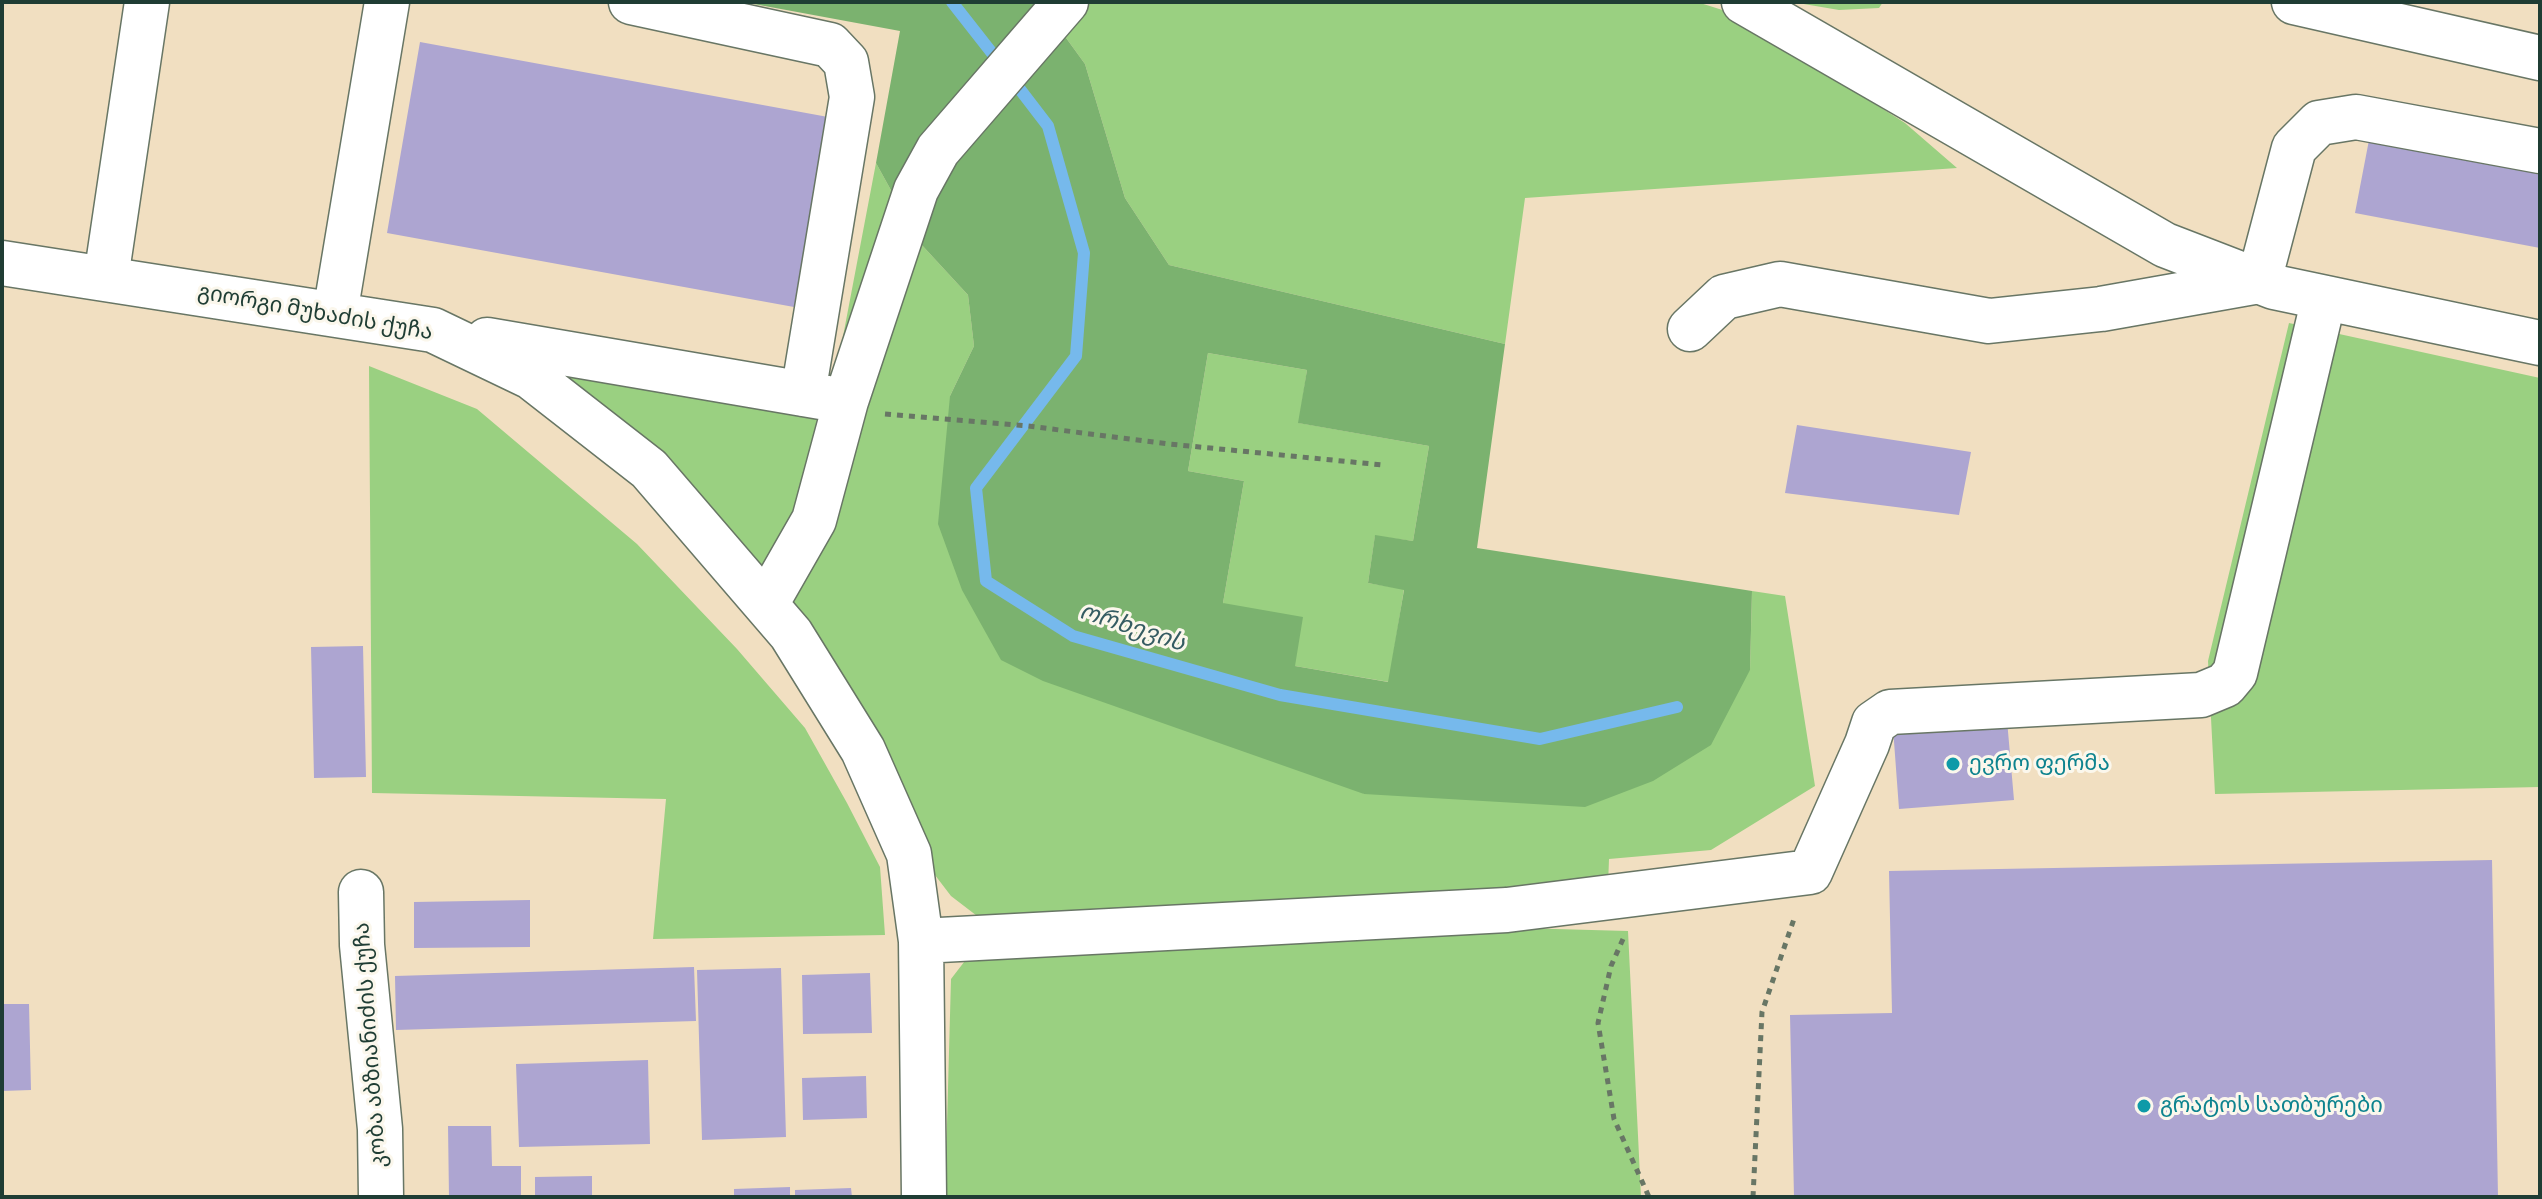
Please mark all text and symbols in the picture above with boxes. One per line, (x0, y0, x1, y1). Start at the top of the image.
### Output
street label: გიორგი მუხაძის ქუჩა (195, 279, 435, 347)
water label: ორხევის (1076, 597, 1188, 659)
place label: ევრო ფერმა (1969, 751, 2110, 777)
marker: ევრო ფერმა (1944, 755, 1962, 773)
street label: კობა აბზიანიძის ქუჩა (349, 921, 393, 1169)
place label: გრატოს სათბურები (2160, 1093, 2383, 1119)
marker: გრატოს სათბურები (2135, 1097, 2153, 1115)

